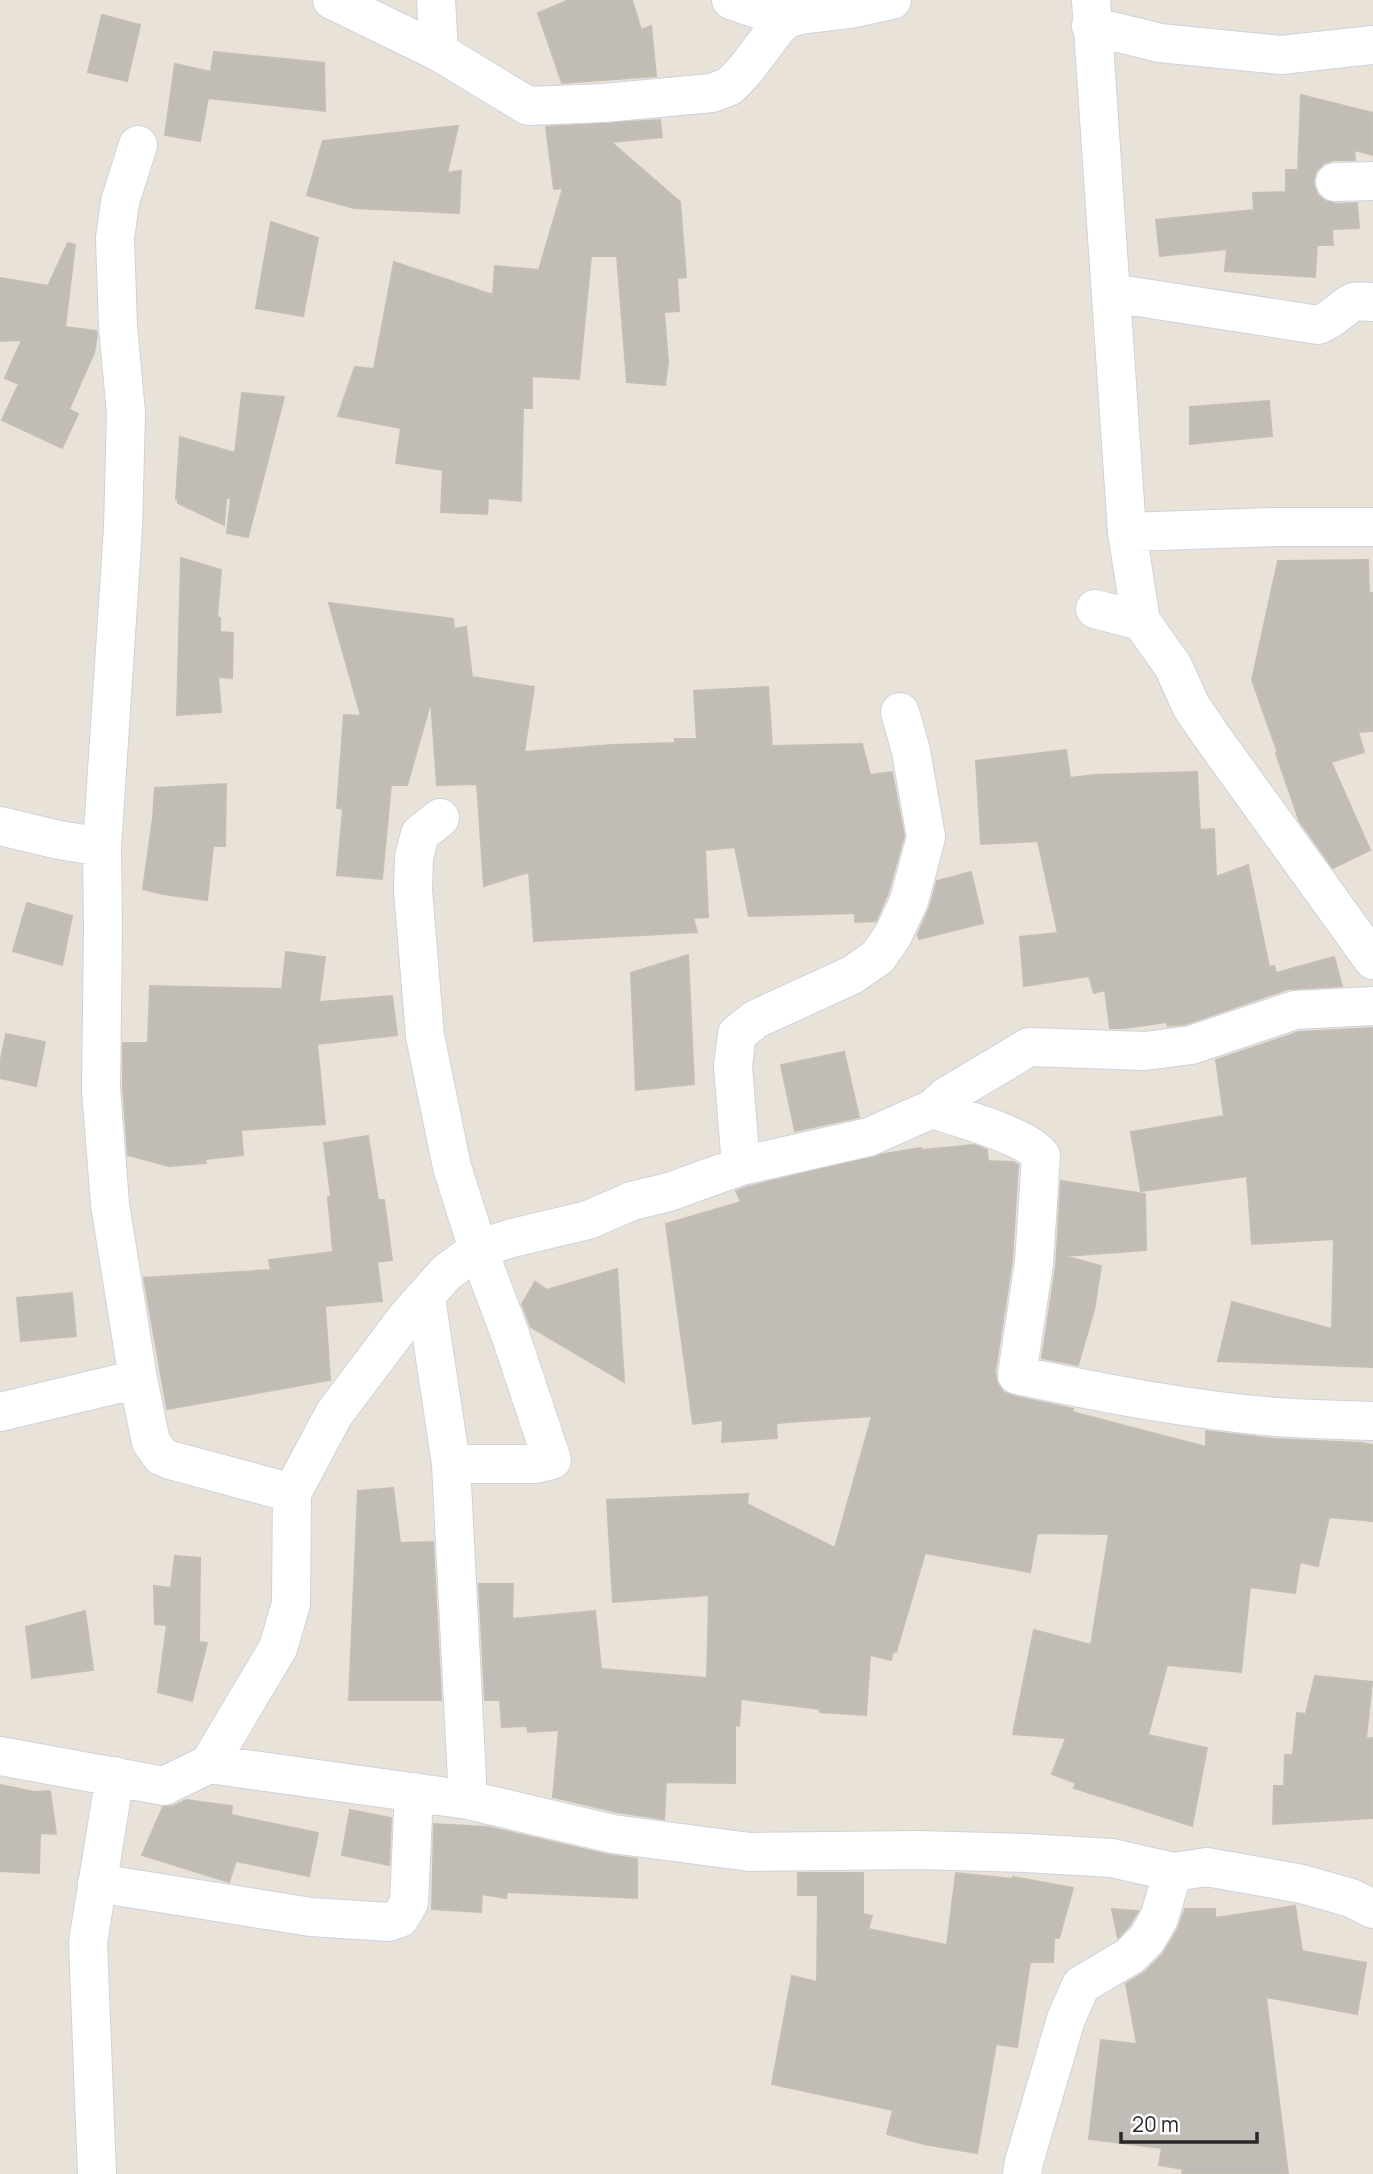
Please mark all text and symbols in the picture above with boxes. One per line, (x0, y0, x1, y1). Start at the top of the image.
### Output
scale bar (1121, 2100, 1258, 2144)
text: 20 m (1132, 2110, 1179, 2138)

